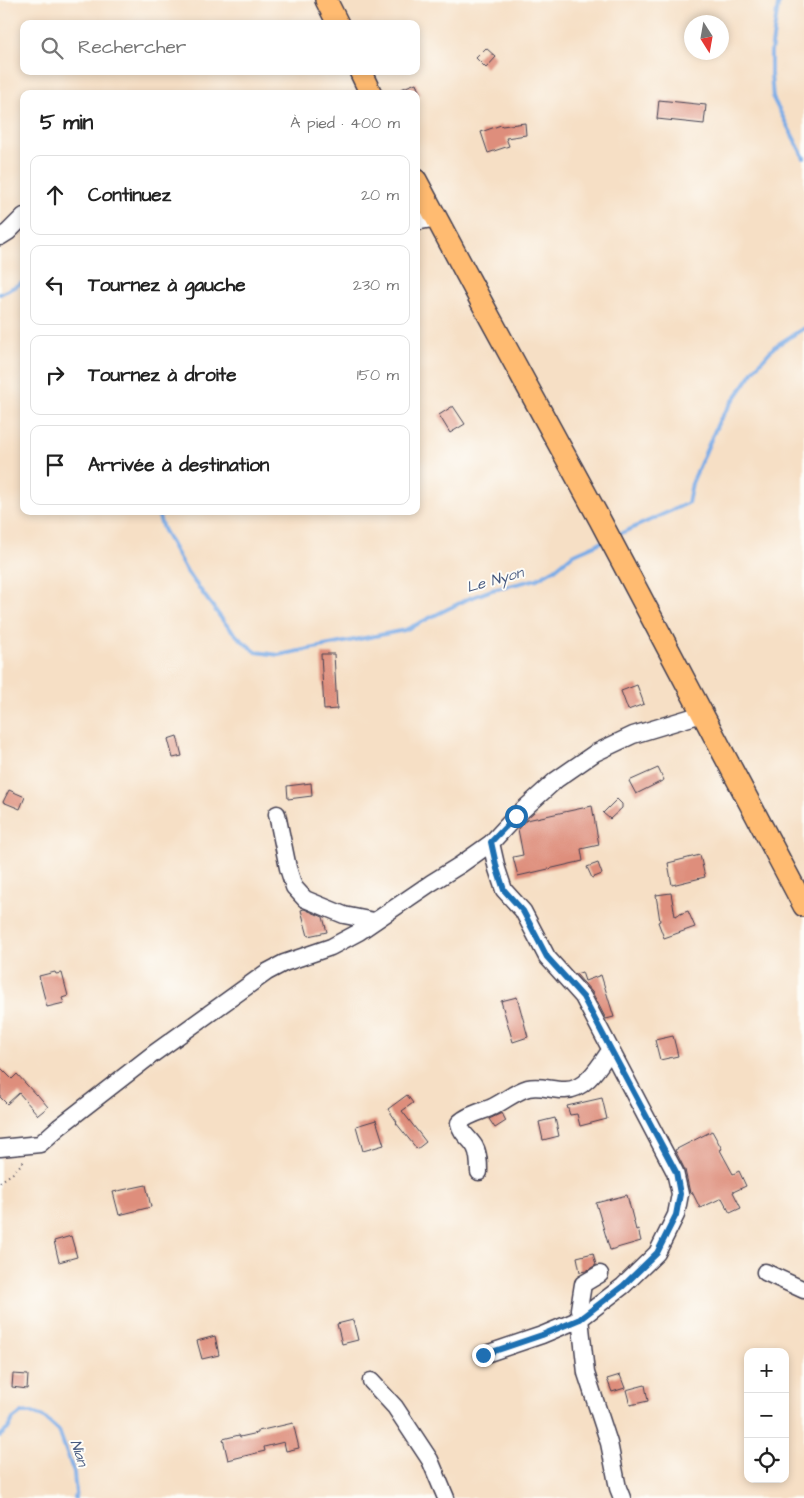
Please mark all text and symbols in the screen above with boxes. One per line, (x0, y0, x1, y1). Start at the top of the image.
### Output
north arrow (684, 15, 729, 60)
search box (20, 20, 420, 75)
icon: search (38, 34, 66, 62)
text: Rechercher (78, 34, 186, 61)
text: 5 min (40, 108, 93, 137)
text: À pied · 400 m (290, 112, 400, 134)
icon: ahead (41, 181, 69, 209)
text: Continuez (88, 182, 171, 209)
text: 20 m (361, 184, 399, 206)
icon: left (41, 271, 69, 299)
text: Tournez à gauche (88, 272, 246, 299)
text: 230 m (353, 274, 399, 296)
icon: right (41, 361, 69, 389)
text: Tournez à droite (88, 362, 236, 389)
text: 150 m (357, 364, 399, 386)
icon: arrive (41, 451, 69, 479)
text: Arrivée à destination (88, 452, 269, 479)
water label: Le Nyon (464, 561, 528, 599)
route start (505, 805, 528, 828)
route end (472, 1344, 495, 1367)
map controls (744, 1348, 789, 1483)
button: + (744, 1348, 789, 1393)
button: − (744, 1393, 789, 1438)
water label: Nian (65, 1437, 94, 1470)
button: locate (744, 1438, 789, 1483)

